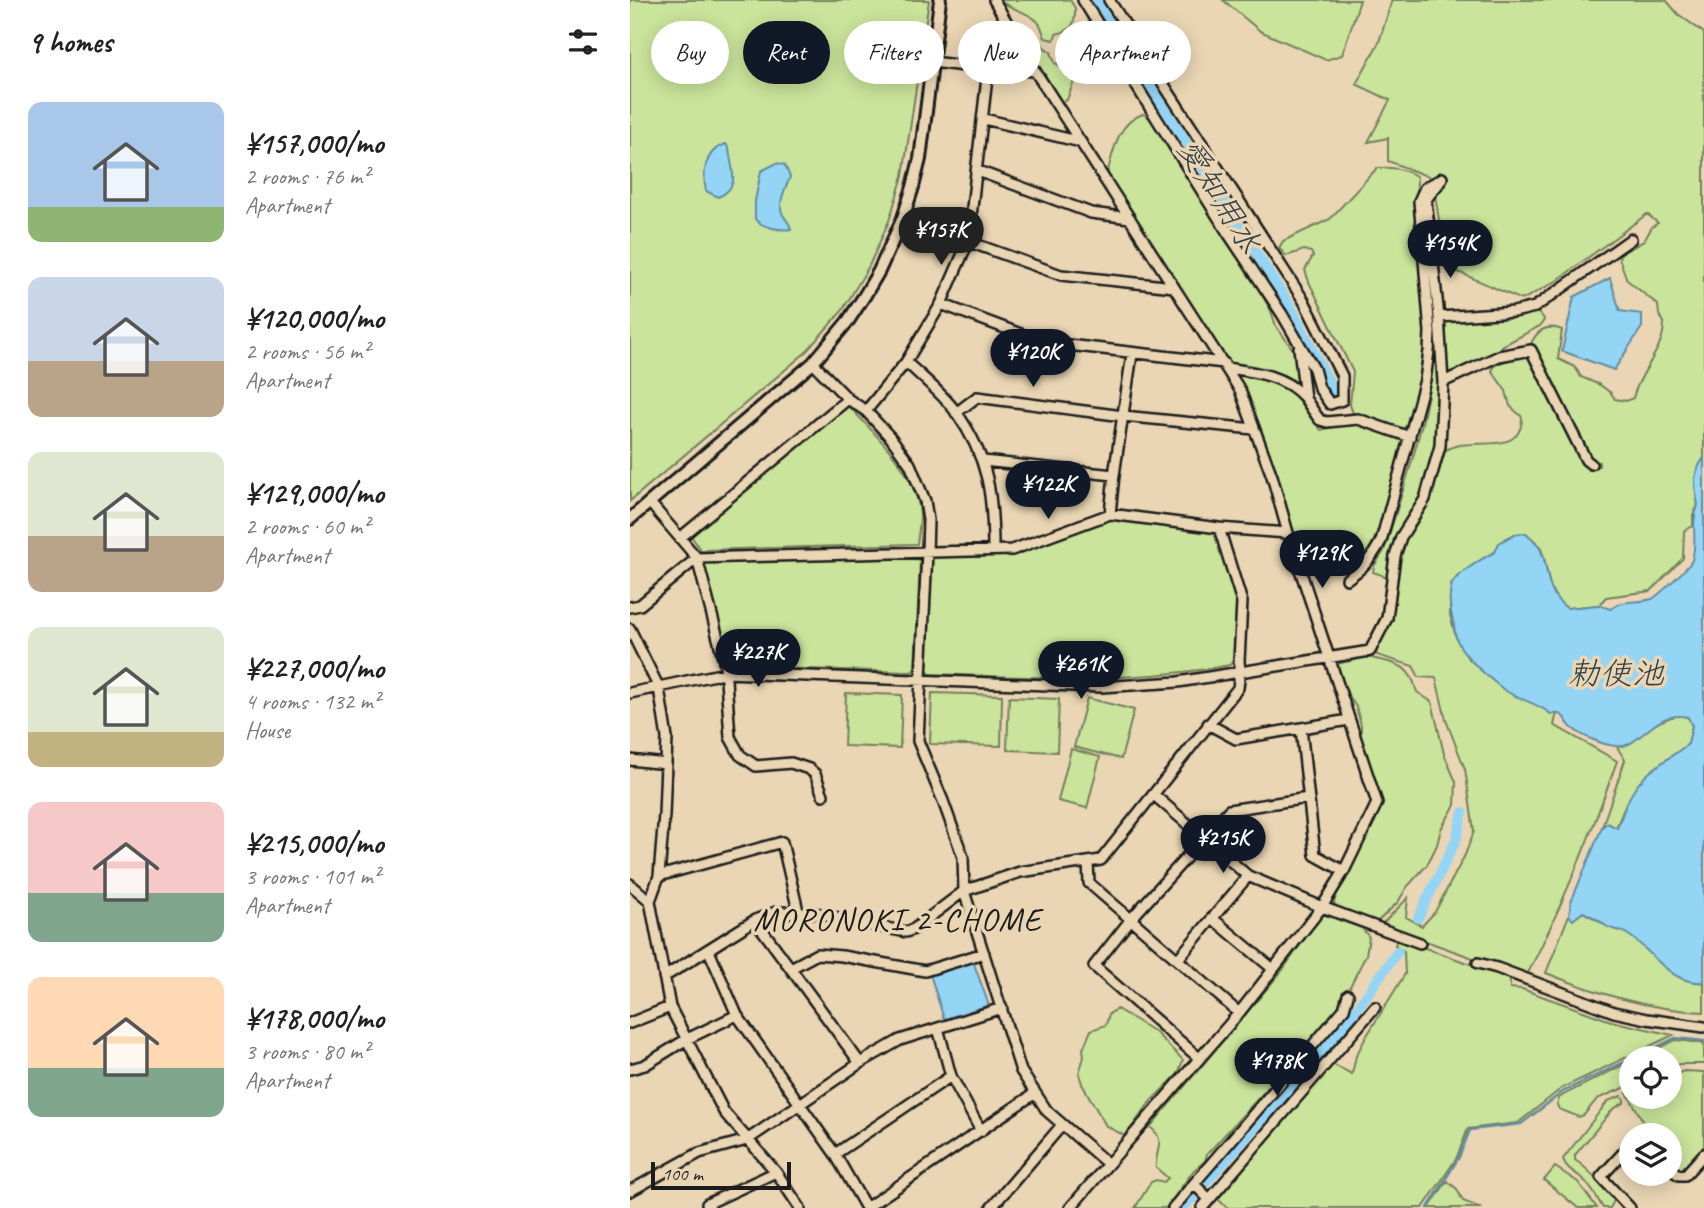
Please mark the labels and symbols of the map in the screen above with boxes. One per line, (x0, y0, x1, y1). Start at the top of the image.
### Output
water label: 愛知用水 (1168, 131, 1271, 261)
pin: ¥157K (892, 208, 990, 267)
pin: ¥154K (1401, 220, 1499, 280)
pin: ¥120K (984, 330, 1082, 389)
pin: ¥122K (999, 462, 1097, 521)
pin: ¥129K (1273, 530, 1371, 590)
pin: ¥227K (709, 630, 807, 689)
pin: ¥261K (1032, 642, 1130, 701)
water label: 勅使池 (1568, 653, 1665, 694)
pin: ¥215K (1174, 816, 1272, 875)
district label: MORONOKI 2-CHOME (754, 899, 1045, 940)
pin: ¥178K (1228, 1038, 1326, 1098)
scale bar (651, 1159, 791, 1191)

